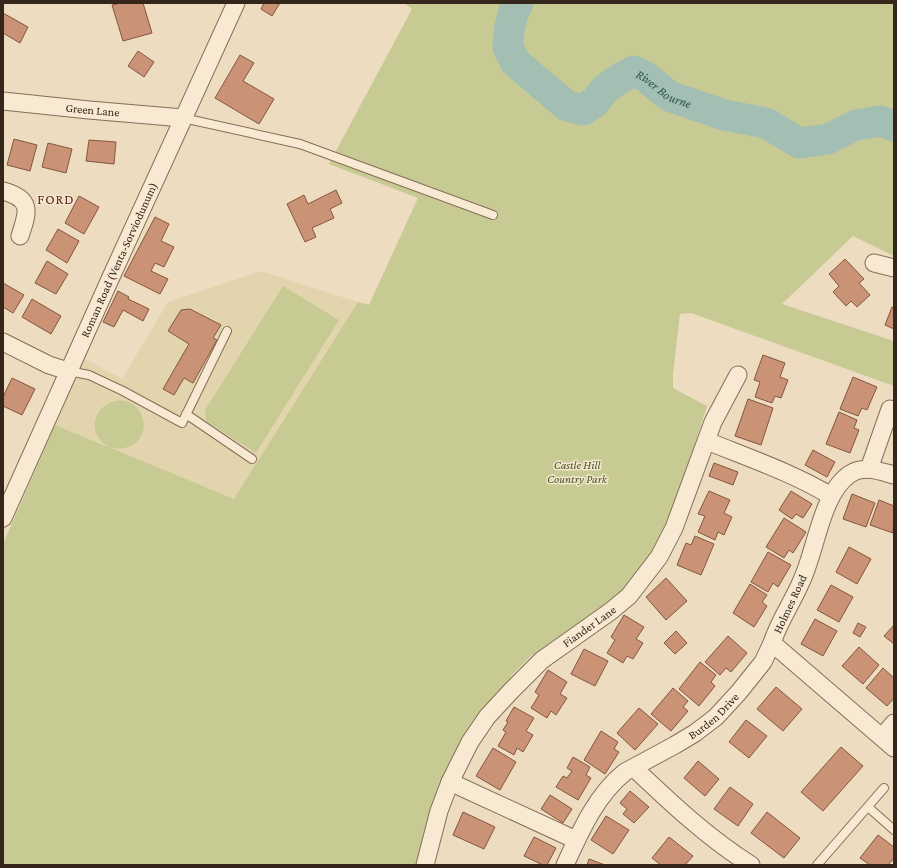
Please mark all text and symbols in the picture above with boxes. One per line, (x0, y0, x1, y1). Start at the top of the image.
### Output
water label: River Bourne (634, 66, 694, 111)
street label: Green Lane (65, 101, 120, 120)
street label: Roman Road (Venta-Sorviodunum) (78, 180, 160, 340)
district label: FORD (37, 191, 75, 207)
park label: Castle Hill Country Park (547, 458, 608, 486)
street label: Holmes Road (770, 572, 810, 636)
street label: Fiander Lane (560, 603, 619, 650)
street label: Burden Drive (686, 690, 742, 742)

